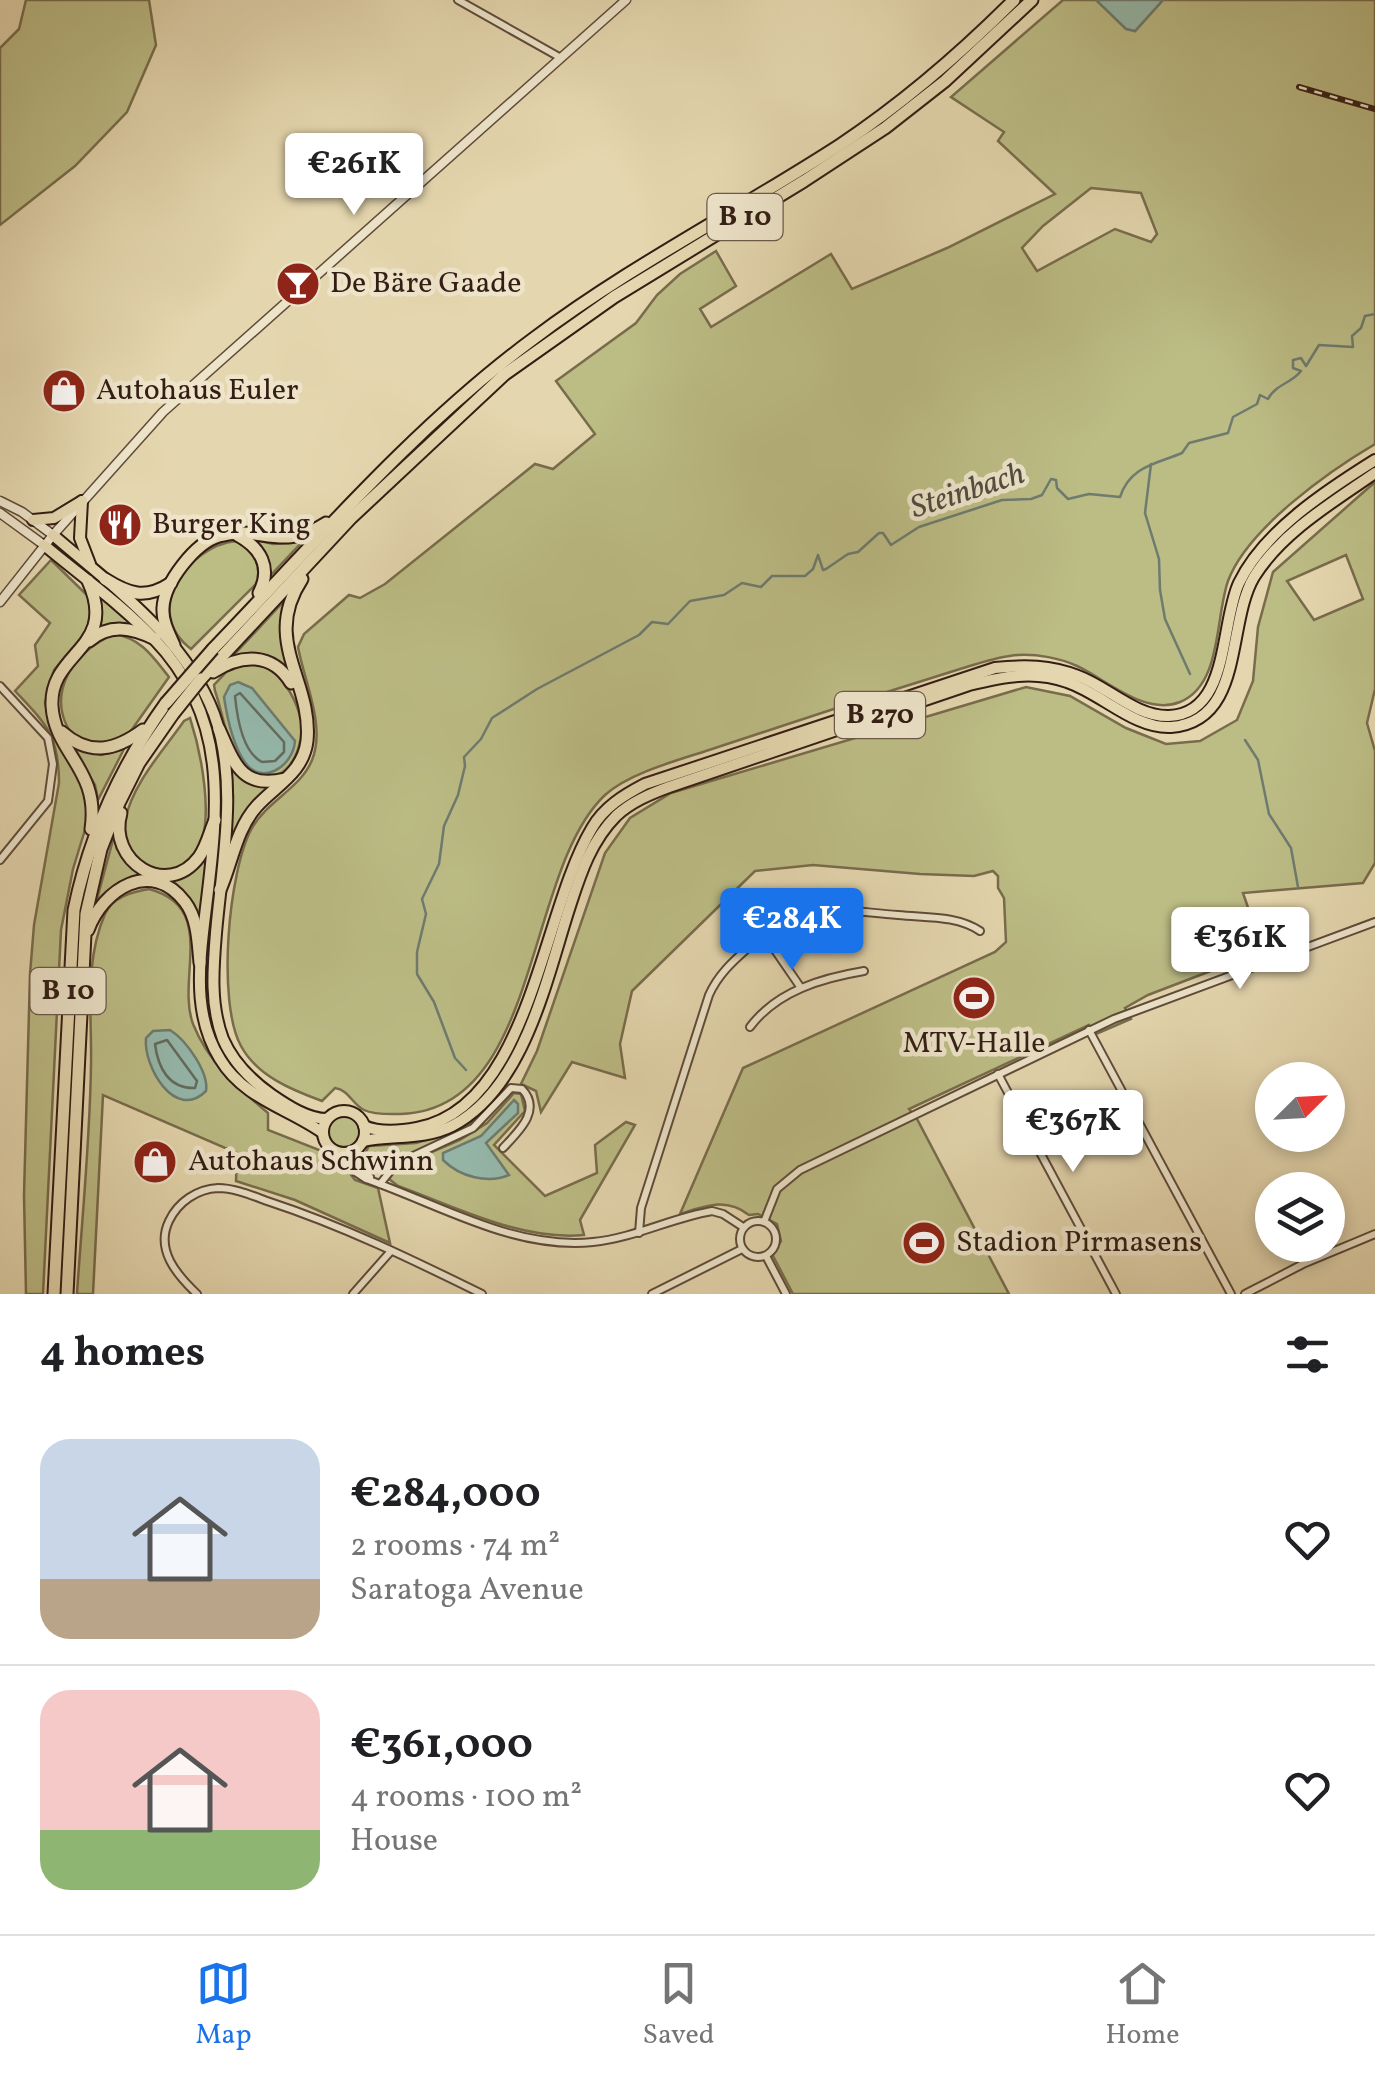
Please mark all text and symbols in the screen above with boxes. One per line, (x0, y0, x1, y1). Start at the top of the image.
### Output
pin: €261K (284, 133, 424, 218)
text: €261K (307, 143, 401, 187)
road number: B 10 (708, 194, 782, 240)
bar icon: De Bäre Gaade (275, 261, 321, 307)
place label: De Bäre Gaade (330, 263, 522, 305)
shop icon: Autohaus Euler (41, 368, 87, 414)
place label: Autohaus Euler (96, 370, 299, 412)
water label: Steinbach (905, 453, 1031, 531)
restaurant icon: Burger King (97, 502, 143, 548)
place label: Burger King (152, 504, 311, 546)
road number: B 270 (835, 692, 925, 738)
pin: €284K (722, 888, 862, 973)
text: €284K (742, 898, 842, 942)
pin: €361K (1170, 907, 1310, 992)
text: €361K (1193, 917, 1287, 961)
road number: B 10 (30, 968, 106, 1014)
sports icon: MTV-Halle (951, 975, 997, 1021)
place label: MTV-Halle (903, 1023, 1045, 1065)
north arrow (1255, 1062, 1345, 1152)
map controls (1255, 1062, 1345, 1262)
pin: €367K (1003, 1090, 1143, 1175)
text: €367K (1025, 1100, 1121, 1144)
shop icon: Autohaus Schwinn (132, 1139, 178, 1185)
place label: Autohaus Schwinn (188, 1141, 434, 1183)
button: layers (1255, 1172, 1345, 1262)
sports icon: Stadion Pirmasens (901, 1220, 947, 1266)
place label: Stadion Pirmasens (956, 1222, 1202, 1264)
text: 4 homes (40, 1325, 205, 1384)
icon: filters (1280, 1327, 1335, 1382)
text: €284,000 (350, 1466, 541, 1525)
icon: home (120, 1479, 240, 1599)
icon: heart (1280, 1512, 1335, 1567)
text: 2 rooms · 74 m² (350, 1525, 560, 1569)
text: Saratoga Avenue (350, 1569, 584, 1613)
text: €361,000 (350, 1717, 533, 1776)
icon: home (120, 1730, 240, 1850)
icon: heart (1280, 1763, 1335, 1818)
text: 4 rooms · 100 m² (350, 1776, 582, 1820)
text: House (350, 1820, 438, 1864)
tab: Map (195, 1956, 252, 2055)
tab: Saved (642, 1956, 715, 2055)
tab: Home (1105, 1956, 1180, 2055)

